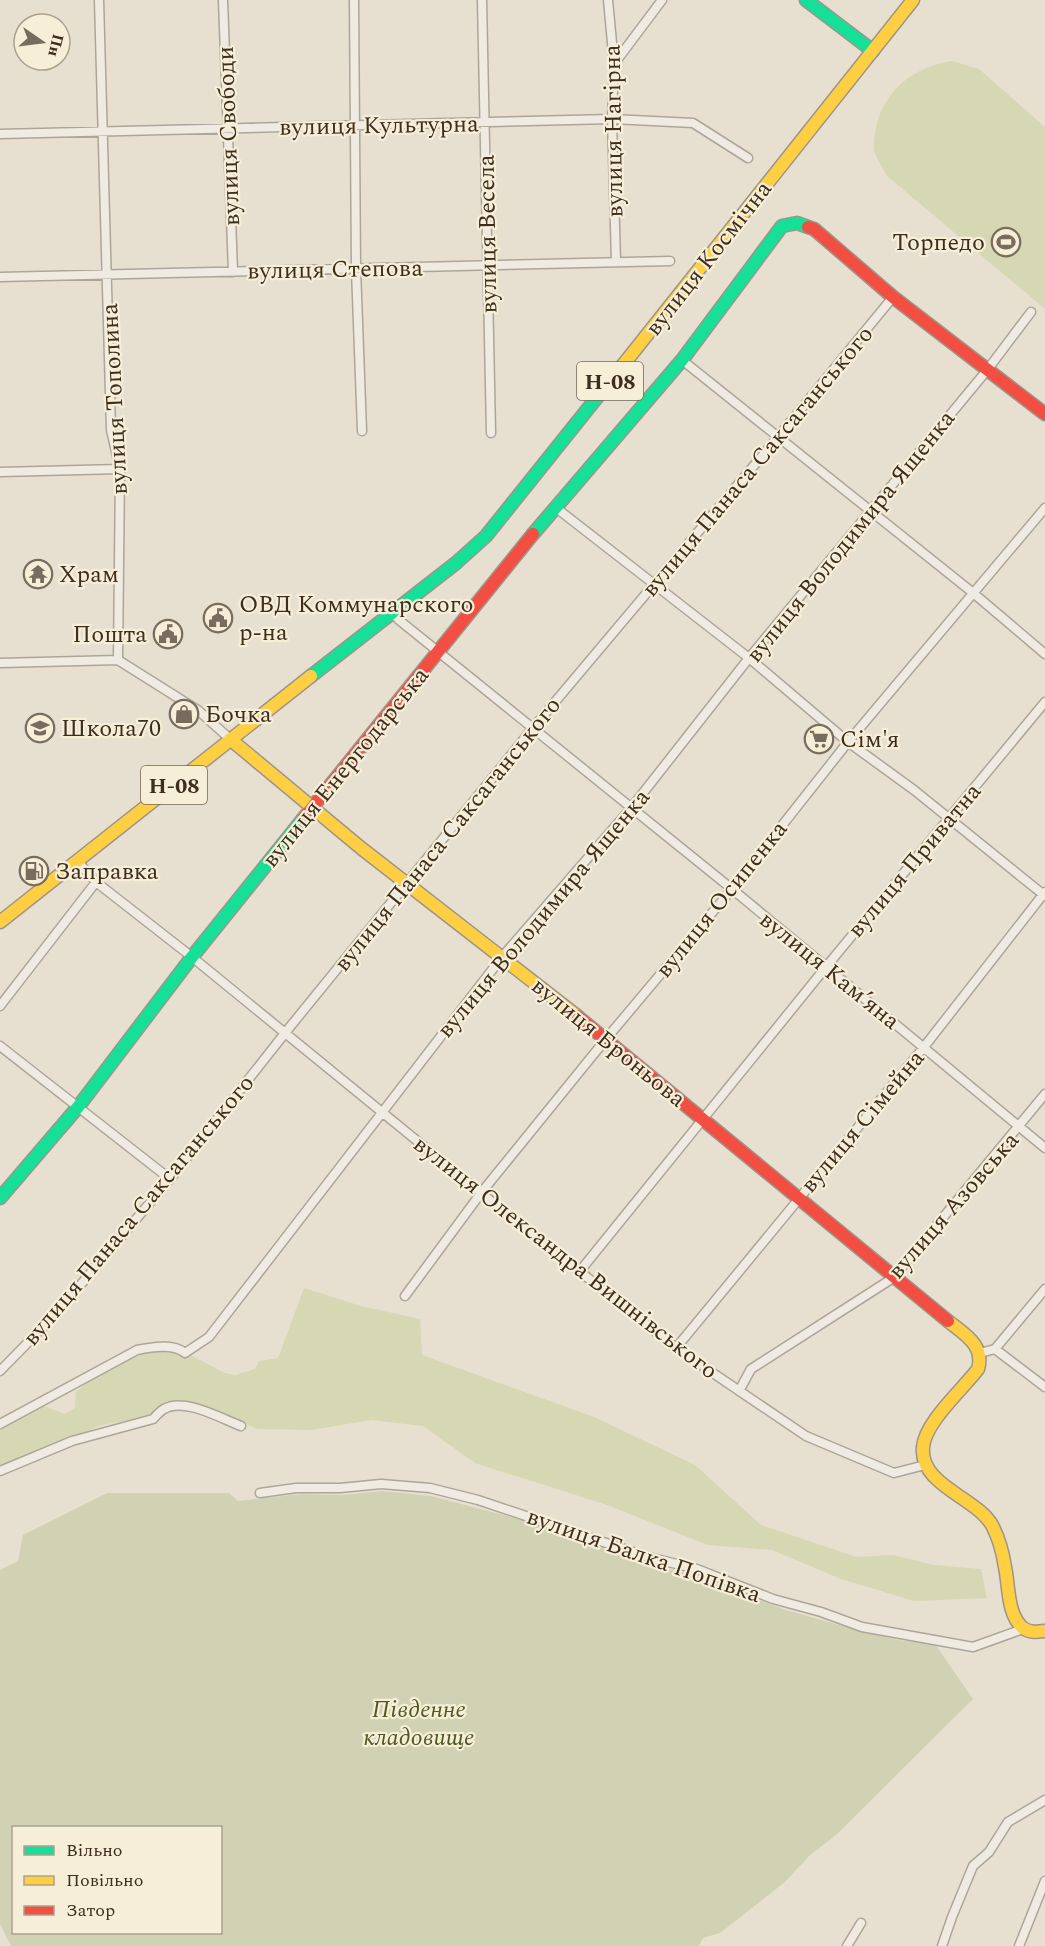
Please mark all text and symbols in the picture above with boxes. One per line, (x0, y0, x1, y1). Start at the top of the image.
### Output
north arrow (12, 12, 72, 72)
text: Пн (41, 31, 70, 59)
street label: вулиця Нагірна (594, 44, 634, 218)
street label: вулиця Свободи (208, 45, 250, 227)
street label: вулиця Культурна (279, 106, 479, 146)
street label: вулиця Весела (469, 154, 507, 314)
street label: вулиця Космічна (636, 173, 781, 344)
place label: Торпедо (892, 225, 985, 261)
sports icon: Торпедо (990, 226, 1022, 258)
street label: вулиця Степова (247, 250, 424, 290)
street label: вулиця Тополина (92, 302, 138, 496)
street label: вулиця Панаса Саксаганського (633, 318, 882, 605)
road number: Н-08 (577, 362, 643, 400)
street label: вулиця Володимира Ященка (737, 402, 964, 671)
place label: Храм (59, 557, 119, 593)
temple icon: Храм (22, 558, 54, 590)
place label: ОВД Коммунарского р-на (239, 587, 474, 651)
public building icon: ОВД Коммунарского р-на (202, 602, 234, 634)
place label: Пошта (73, 617, 147, 653)
public building icon: Пошта (152, 618, 184, 650)
street label: вулиця Енергодарська (253, 659, 438, 876)
street label: вулиця Панаса Саксаганського (325, 689, 570, 980)
place label: Бочка (205, 697, 272, 733)
shop icon: Бочка (168, 698, 200, 730)
place label: Школа70 (61, 711, 161, 747)
school or university icon: Школа70 (24, 712, 56, 744)
place label: Сім'я (840, 722, 899, 758)
supermarket icon: Сім'я (803, 723, 835, 755)
road number: Н-08 (141, 766, 207, 804)
street label: вулиця Приватна (839, 775, 991, 946)
street label: вулиця Володимира Ященка (428, 781, 659, 1046)
street label: вулиця Осипенка (647, 813, 797, 986)
place label: Заправка (55, 854, 159, 890)
fuel station icon: Заправка (18, 855, 50, 887)
street label: вулиця Кам’яна (751, 903, 908, 1039)
street label: вулиця Броньова (523, 969, 694, 1117)
street label: вулиця Сімейна (792, 1042, 934, 1201)
street label: вулиця Панаса Саксаганського (14, 1067, 263, 1354)
street label: вулиця Азовська (879, 1124, 1028, 1287)
street label: вулиця Олександра Вишнівського (405, 1127, 726, 1389)
street label: вулиця Балка Попівка (522, 1499, 766, 1613)
park label: Південне кладовище (364, 1692, 474, 1756)
legend (12, 1826, 222, 1934)
text: Вільно (66, 1837, 123, 1864)
text: Повільно (66, 1867, 143, 1894)
text: Затор (66, 1897, 115, 1924)

